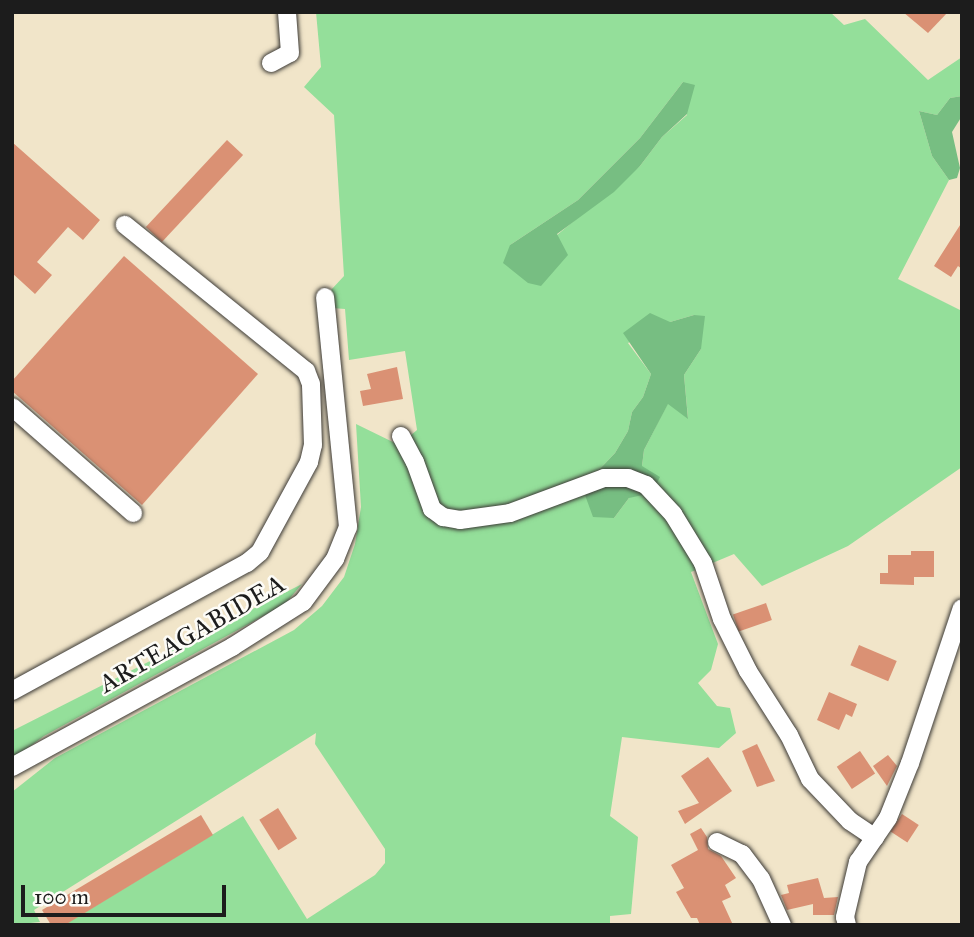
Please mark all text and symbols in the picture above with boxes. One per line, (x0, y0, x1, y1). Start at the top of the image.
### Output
street label: ARTEAGABIDEA (93, 568, 291, 700)
scale bar (24, 870, 229, 914)
text: 100 m (34, 884, 89, 910)

